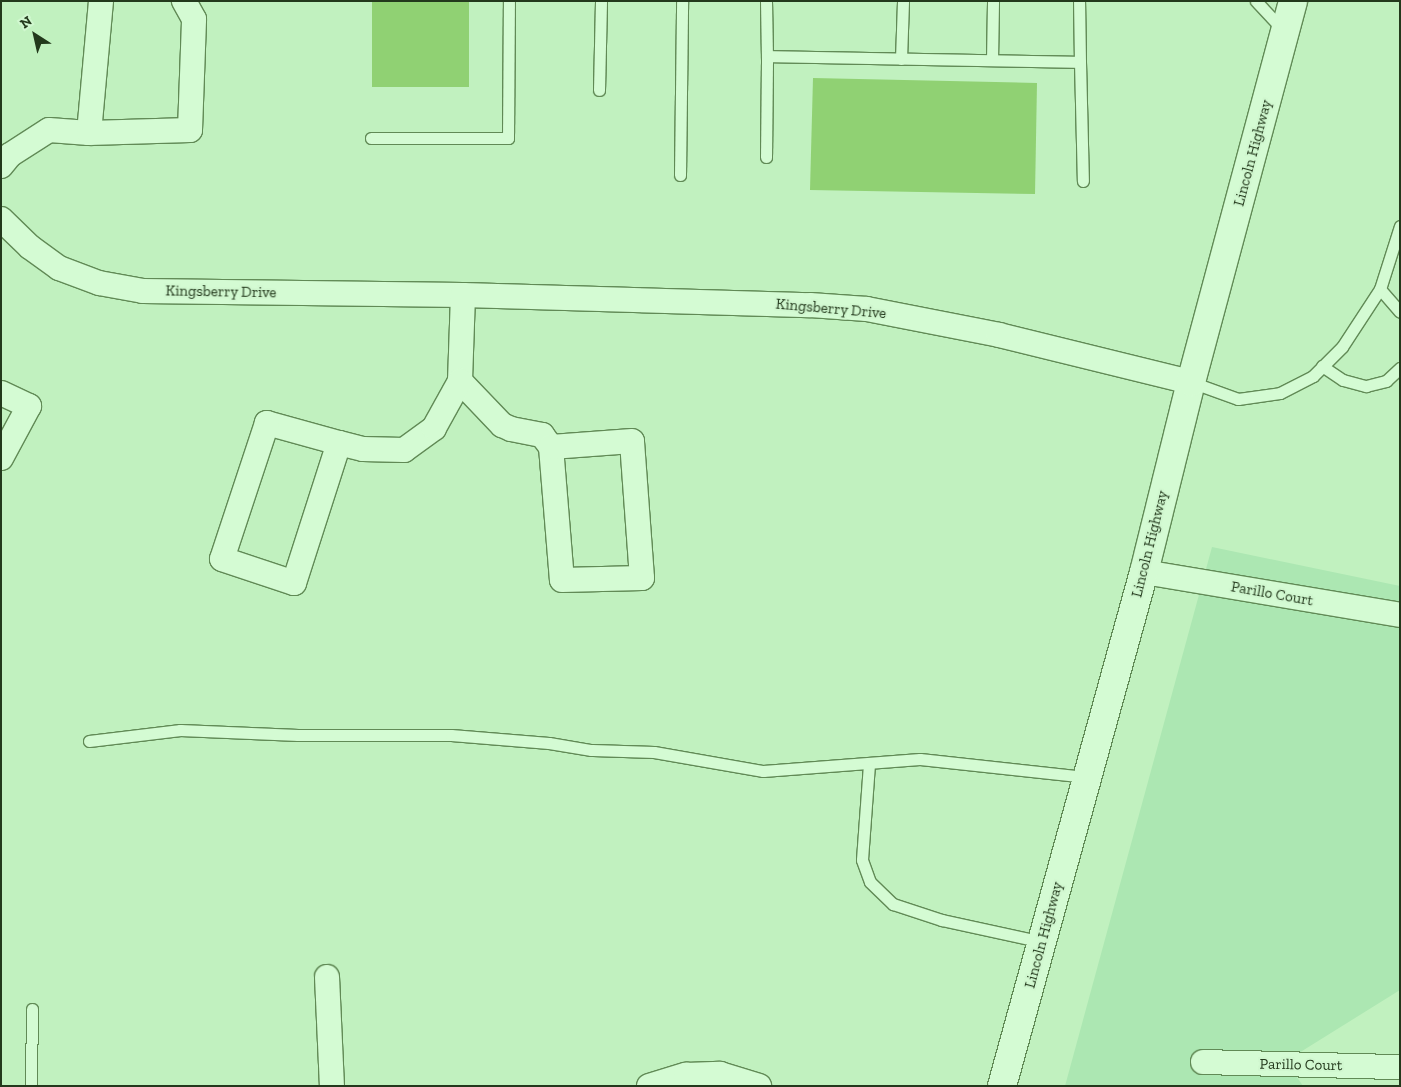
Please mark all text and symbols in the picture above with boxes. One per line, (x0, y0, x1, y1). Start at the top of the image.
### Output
north arrow (10, 10, 60, 60)
text: N (17, 12, 35, 32)
street label: Lincoln Highway (1230, 98, 1276, 208)
street label: Kingsberry Drive (165, 282, 277, 302)
street label: Kingsberry Drive (775, 295, 887, 323)
street label: Lincoln Highway (1128, 489, 1172, 599)
street label: Parillo Court (1230, 578, 1314, 610)
street label: Lincoln Highway (1021, 880, 1067, 990)
street label: Parillo Court (1259, 1055, 1343, 1075)

